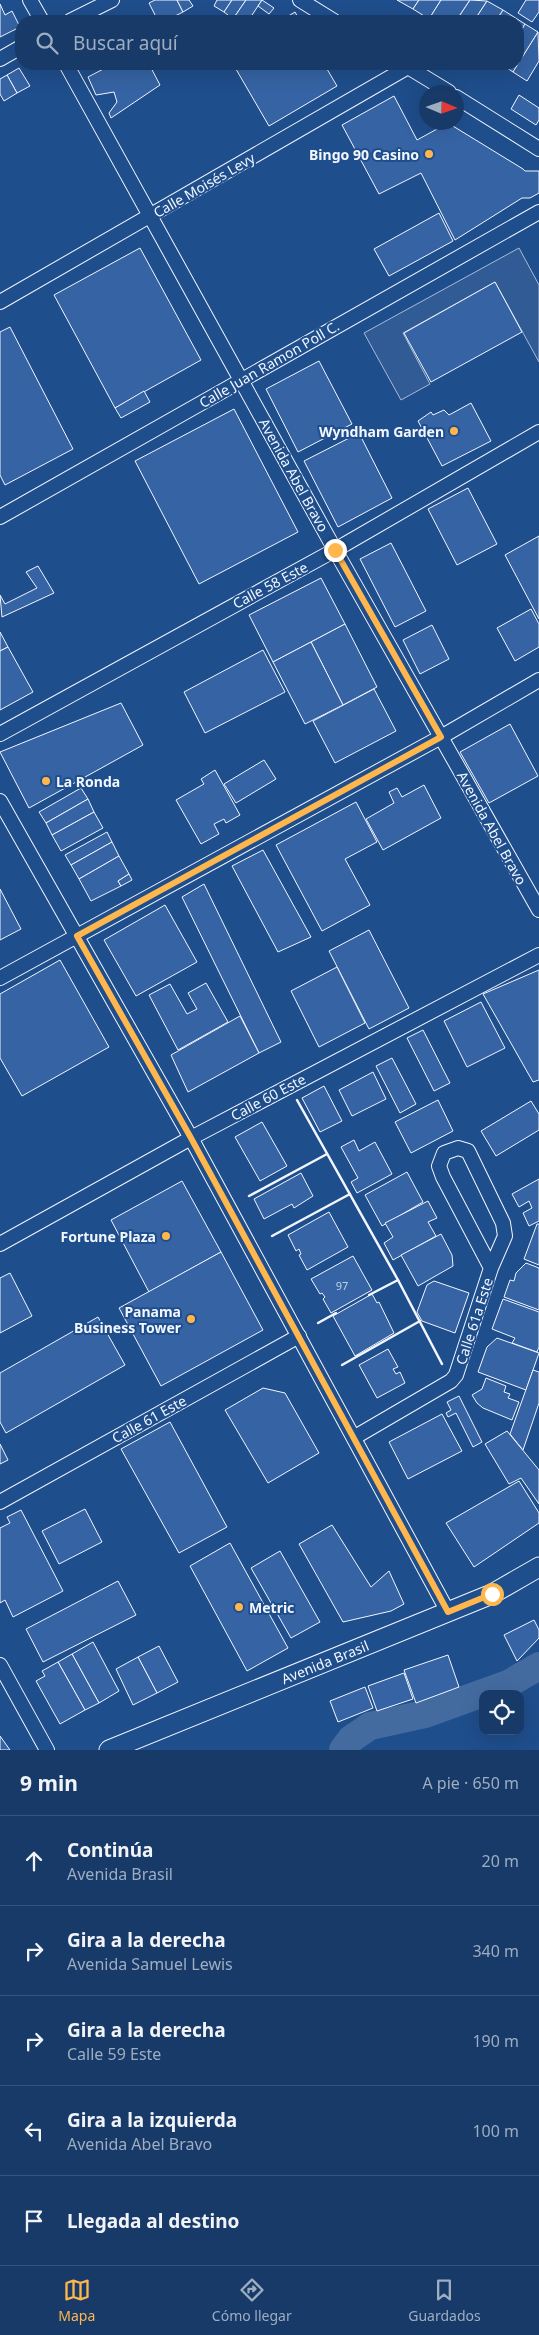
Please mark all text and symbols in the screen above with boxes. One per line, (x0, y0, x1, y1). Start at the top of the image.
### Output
search box (15, 15, 524, 70)
icon: search (33, 29, 61, 57)
text: Buscar aquí (73, 30, 178, 56)
north arrow (419, 85, 464, 130)
place label: Bingo 90 Casino (309, 145, 419, 164)
street label: Calle Moisés Levy (150, 148, 259, 222)
marker: Bingo 90 Casino (423, 148, 435, 160)
street label: Calle Juan Ramon Poll C. (195, 316, 343, 412)
street label: Avenida Abel Bravo (255, 415, 333, 535)
place label: Wyndham Garden (319, 422, 444, 441)
marker: Wyndham Garden (448, 425, 460, 437)
route end (324, 539, 347, 562)
street label: Calle 58 Este (229, 557, 311, 613)
street label: Avenida Abel Bravo (453, 768, 531, 888)
place label: La Ronda (56, 772, 120, 791)
marker: La Ronda (40, 775, 52, 787)
street label: Calle 60 Este (227, 1069, 309, 1125)
place label: Fortune Plaza (60, 1227, 156, 1246)
marker: Fortune Plaza (160, 1230, 172, 1242)
street label: Calle 61a Este (451, 1275, 497, 1367)
house number: 97 (336, 1278, 348, 1293)
place label: Panama Business Tower (74, 1302, 182, 1337)
marker: Panama Business Tower (185, 1313, 197, 1325)
street label: Calle 61 Este (108, 1391, 190, 1447)
route start (481, 1583, 504, 1606)
place label: Metric (249, 1598, 294, 1617)
marker: Metric (233, 1601, 245, 1613)
street label: Avenida Brasil (278, 1636, 372, 1688)
map controls (479, 1690, 524, 1735)
button: locate (479, 1690, 524, 1735)
text: 9 min (20, 1769, 78, 1797)
text: A pie · 650 m (422, 1772, 519, 1794)
text: Continúa (67, 1837, 153, 1863)
icon: ahead (20, 1847, 48, 1875)
text: 20 m (482, 1850, 519, 1872)
text: Avenida Brasil (67, 1863, 173, 1885)
text: Gira a la derecha (67, 1927, 226, 1953)
icon: right (20, 1937, 48, 1965)
text: 340 m (472, 1940, 519, 1962)
text: Avenida Samuel Lewis (67, 1953, 233, 1975)
text: Gira a la derecha (67, 2017, 226, 2043)
icon: right (20, 2027, 48, 2055)
text: 190 m (472, 2030, 519, 2052)
text: Calle 59 Este (67, 2043, 161, 2065)
text: Gira a la izquierda (67, 2107, 237, 2133)
icon: left (20, 2117, 48, 2145)
text: 100 m (472, 2120, 519, 2142)
text: Avenida Abel Bravo (67, 2133, 212, 2155)
icon: arrive (20, 2207, 48, 2235)
text: Llegada al destino (67, 2208, 239, 2234)
tab: Mapa (58, 2276, 95, 2325)
tab: Cómo llegar (212, 2276, 292, 2325)
tab: Guardados (408, 2276, 481, 2325)

